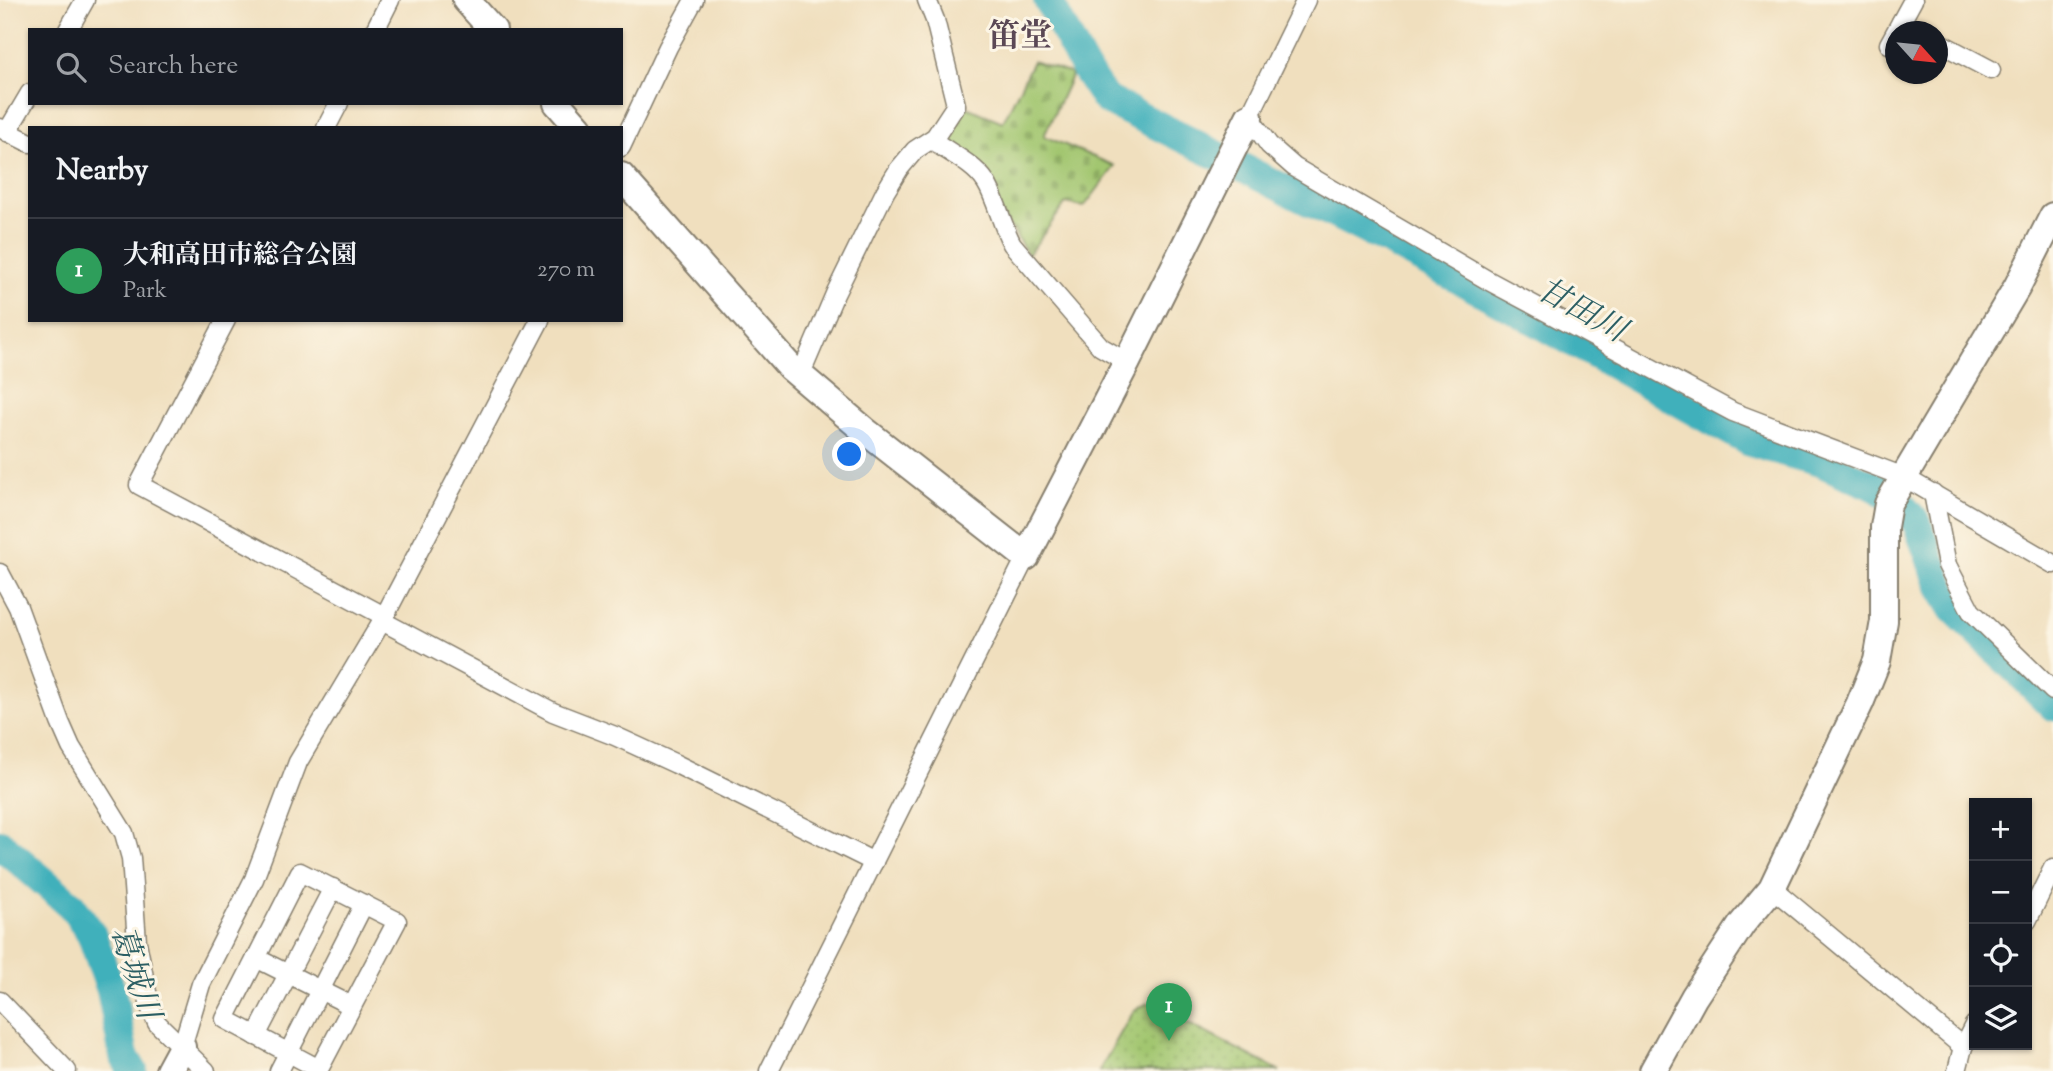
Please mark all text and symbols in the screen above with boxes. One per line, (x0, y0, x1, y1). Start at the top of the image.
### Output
district label: 笛堂 (988, 15, 1052, 61)
north arrow (1885, 21, 1948, 84)
search box (28, 28, 623, 105)
icon: search (52, 48, 90, 86)
text: Search here (108, 48, 238, 85)
text: Nearby (56, 150, 148, 193)
text: 大和高田市総合公園 (123, 238, 357, 275)
text: 1 (75, 254, 83, 287)
text: 270 m (537, 254, 595, 287)
water label: 甘田川 (1527, 268, 1636, 356)
text: Park (123, 275, 167, 308)
your location (832, 437, 866, 471)
map controls (1969, 798, 2032, 1050)
button: + (1969, 798, 2032, 861)
button: − (1969, 861, 2032, 924)
water label: 葛城川 (96, 920, 171, 1029)
button: locate (1969, 924, 2032, 987)
pin: 1 (1146, 983, 1192, 1041)
button: layers (1969, 987, 2032, 1050)

